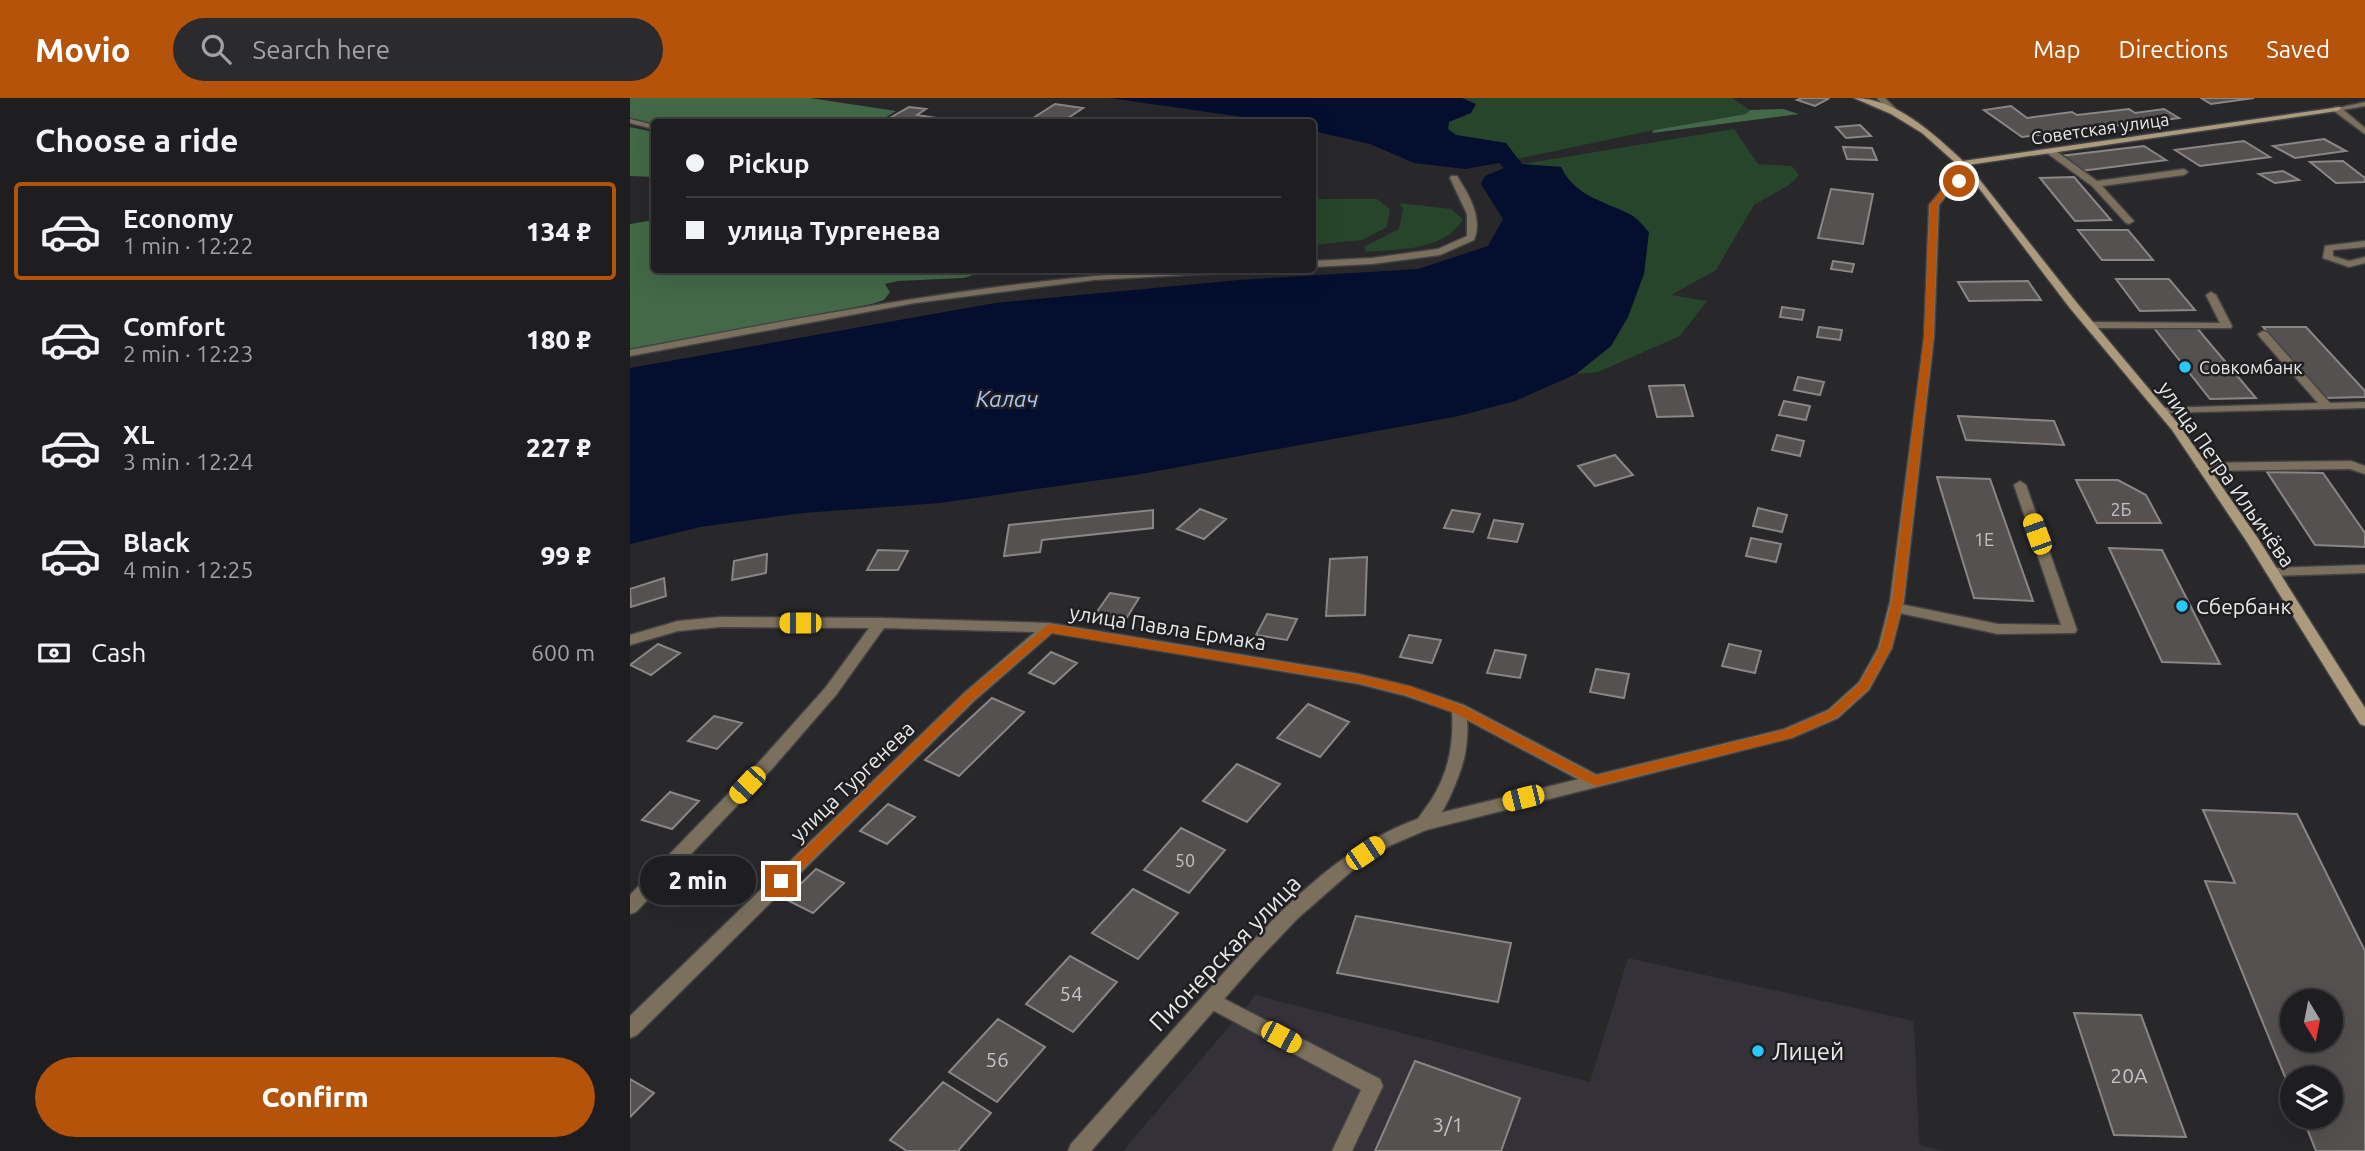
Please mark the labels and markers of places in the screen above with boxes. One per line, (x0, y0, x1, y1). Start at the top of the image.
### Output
place label: Совкомбанк (2199, 357, 2303, 377)
marker: Совкомбанк (2177, 359, 2193, 375)
place label: Сбербанк (2196, 594, 2291, 618)
marker: Сбербанк (2174, 598, 2190, 614)
place label: Лицей (1772, 1038, 1844, 1065)
marker: Лицей (1750, 1043, 1766, 1059)

